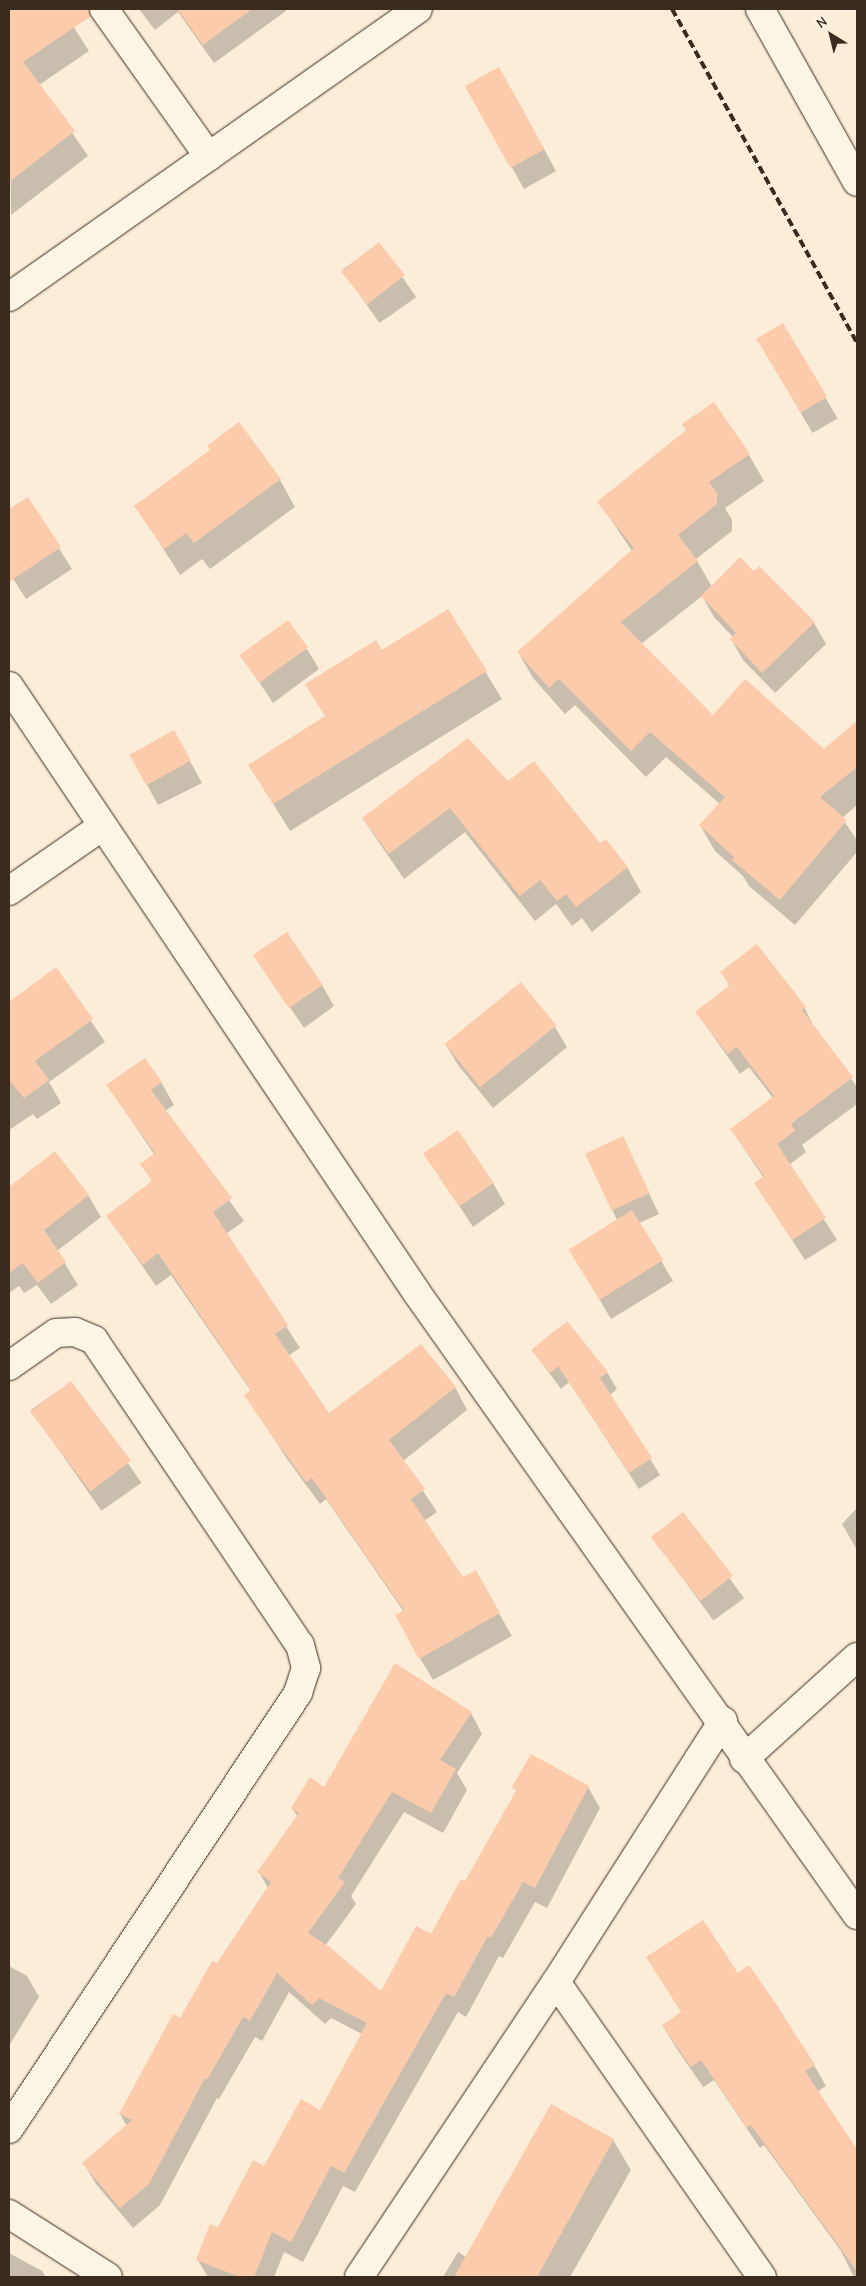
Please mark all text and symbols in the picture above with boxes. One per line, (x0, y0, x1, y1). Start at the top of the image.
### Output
north arrow (806, 10, 856, 60)
text: N (813, 13, 831, 32)

